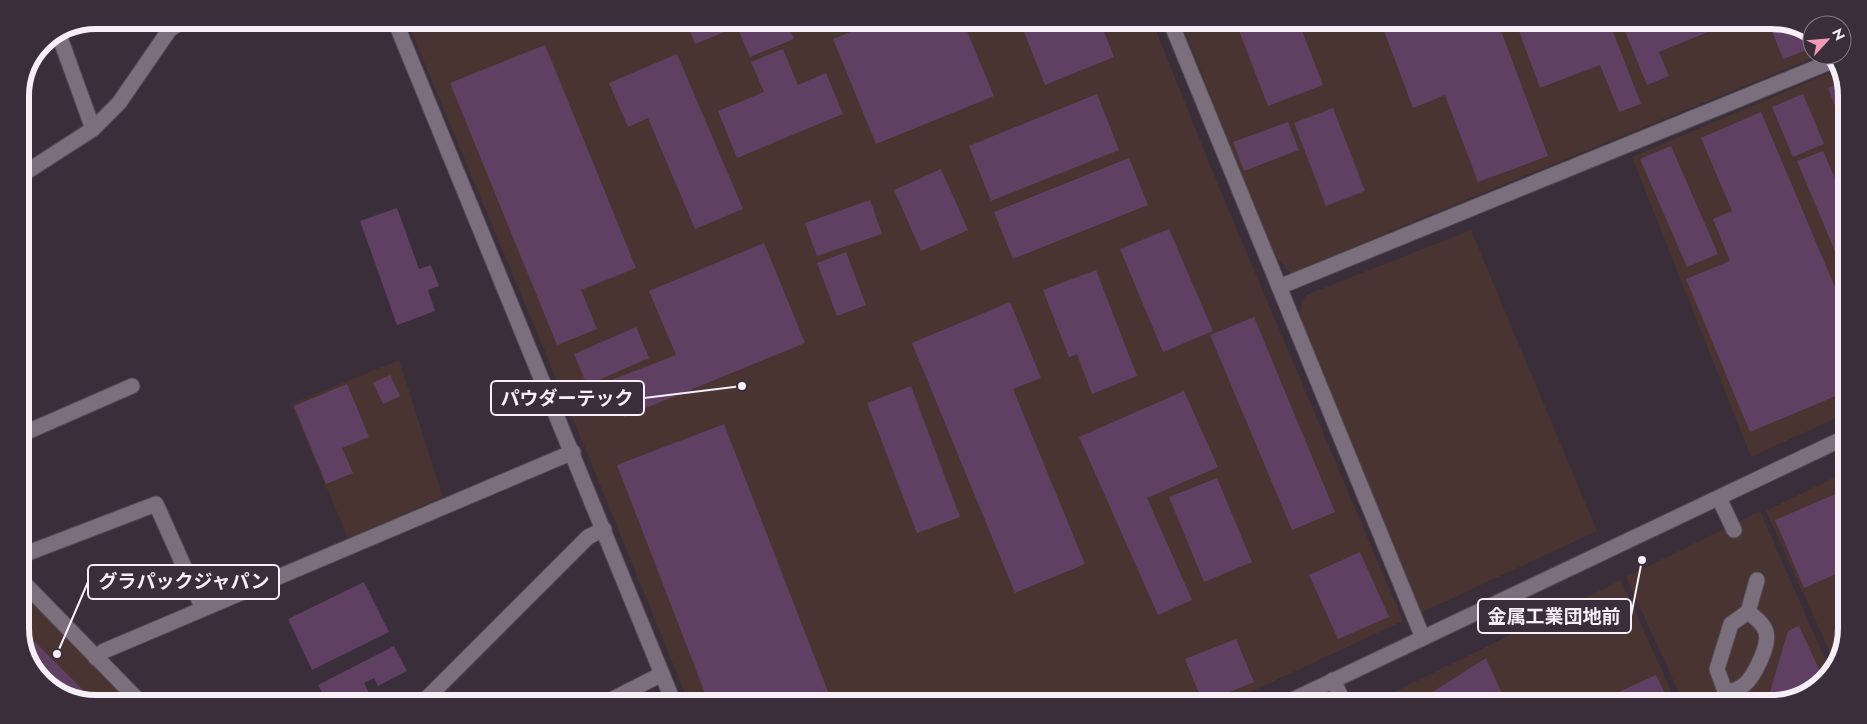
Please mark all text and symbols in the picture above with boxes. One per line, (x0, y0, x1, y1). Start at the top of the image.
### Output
north arrow (1802, 15, 1852, 65)
text: N (1827, 25, 1850, 44)
callout: パウダーテック (491, 381, 644, 415)
text: パウダーテック (500, 385, 634, 412)
callout: グラパックジャパン (88, 565, 279, 599)
text: グラパックジャパン (99, 568, 269, 595)
callout: 金属工業団地前 (1478, 599, 1631, 633)
text: 金属工業団地前 (1487, 603, 1621, 630)

